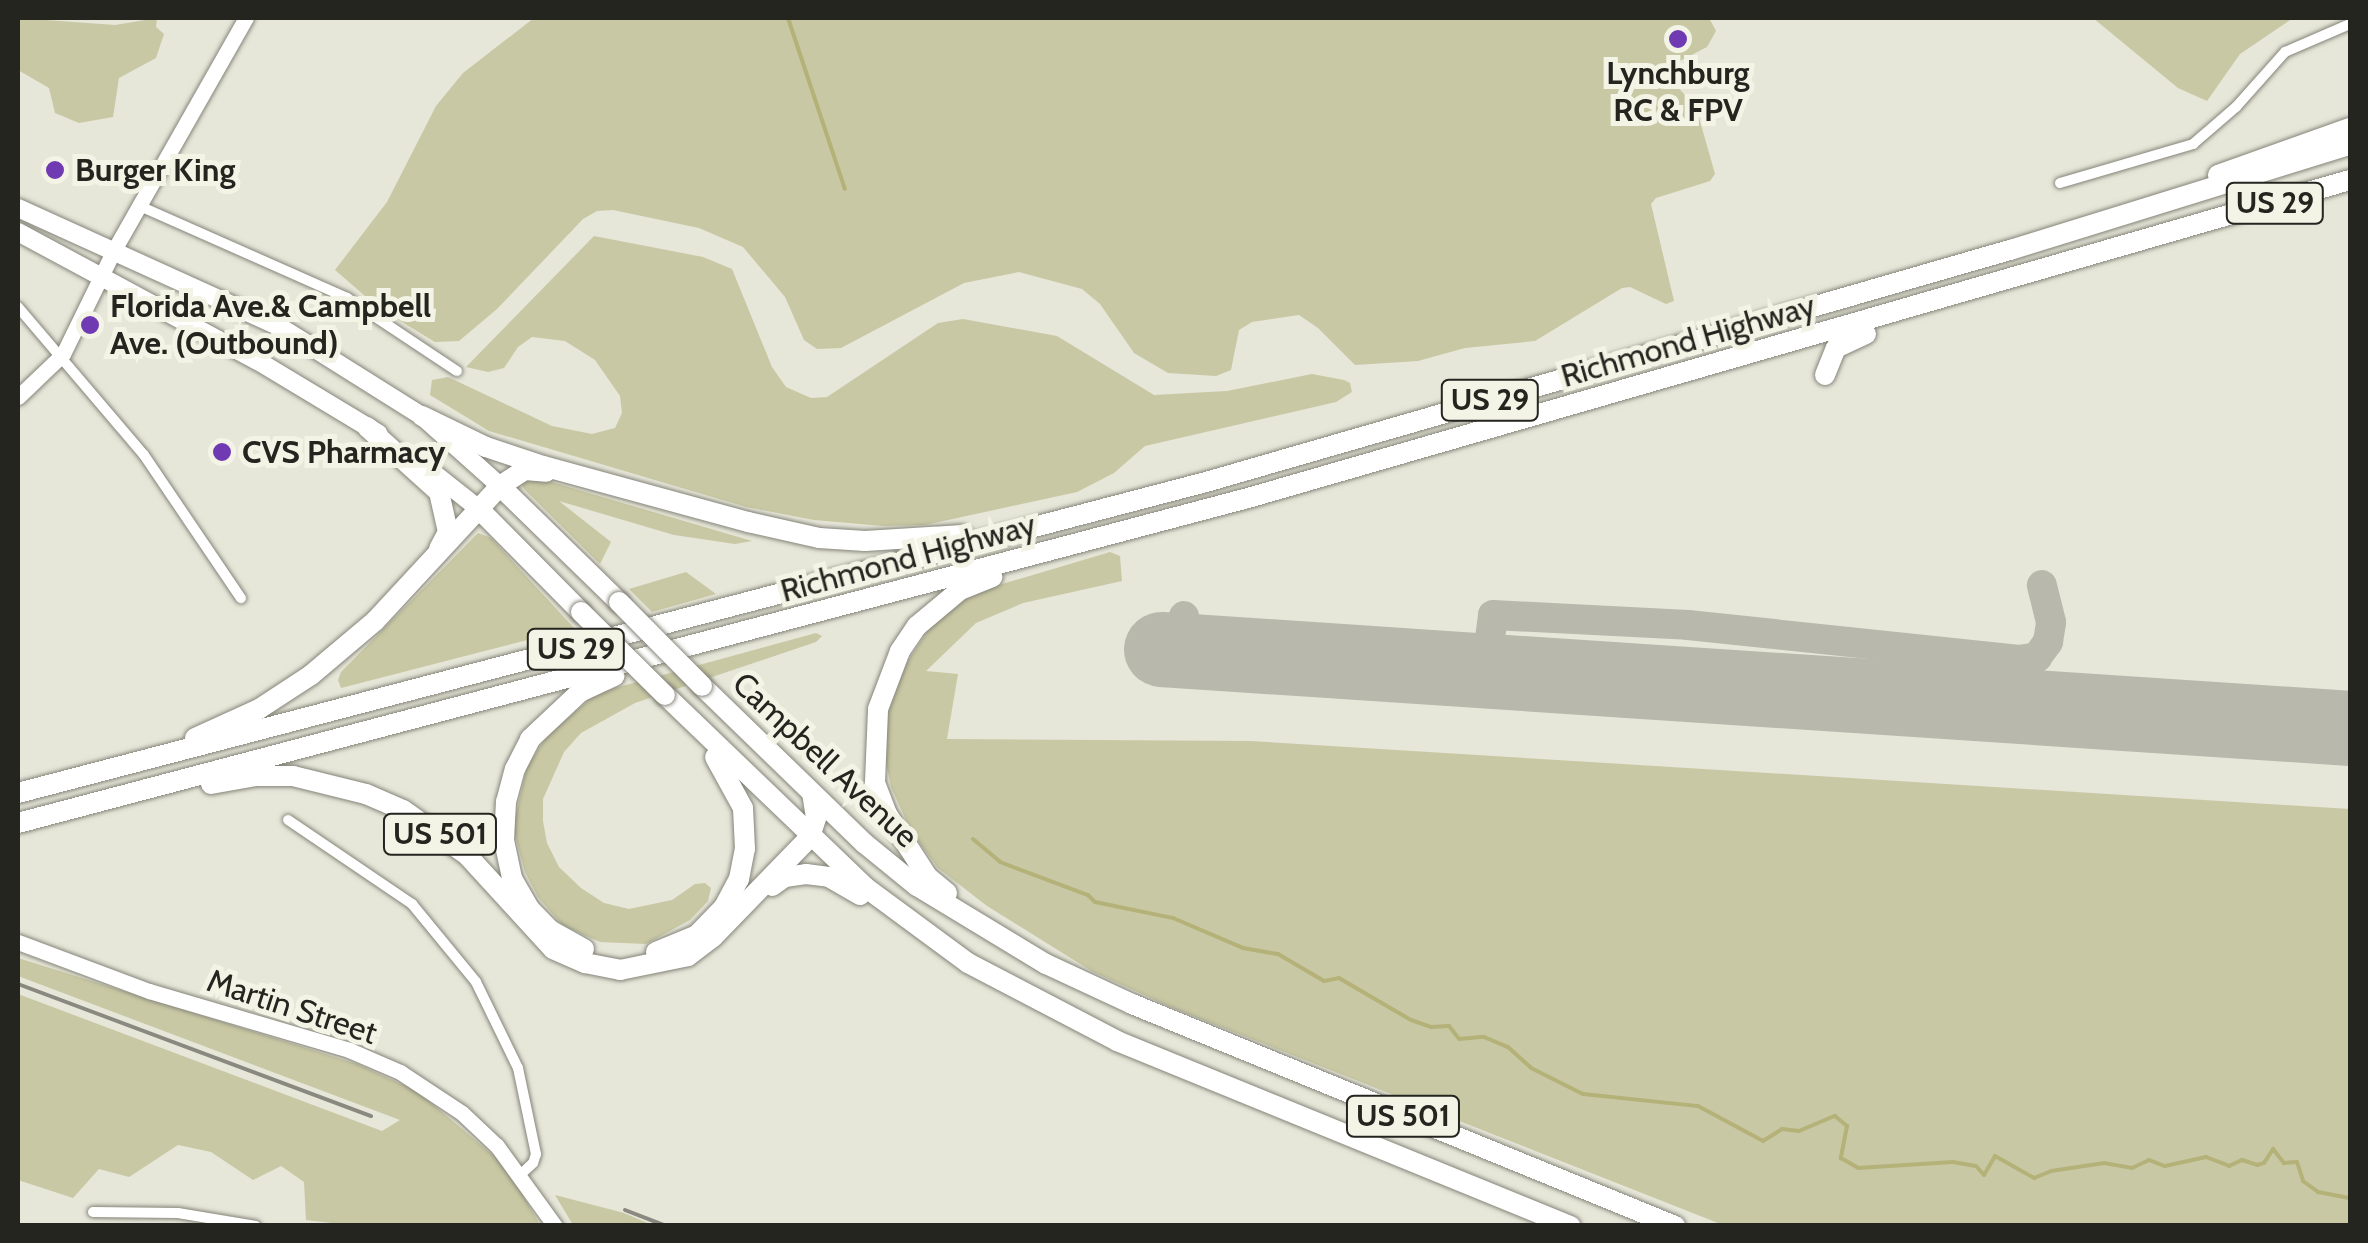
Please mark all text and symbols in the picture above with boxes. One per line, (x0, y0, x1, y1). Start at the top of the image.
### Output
marker: Lynchburg RC & FPV (1667, 28, 1689, 50)
place label: Lynchburg RC & FPV (1606, 55, 1750, 130)
place label: Burger King (75, 151, 235, 189)
marker: Burger King (44, 159, 66, 181)
road number: US 29 (2225, 178, 2325, 228)
street label: Richmond Highway (1557, 286, 1819, 396)
place label: Florida Ave.& Campbell Ave. (Outbound) (110, 288, 431, 363)
marker: Florida Ave.& Campbell Ave. (Outbound) (79, 314, 101, 336)
road number: US 29 (1440, 375, 1540, 425)
place label: CVS Pharmacy (242, 433, 446, 471)
marker: CVS Pharmacy (211, 441, 233, 463)
street label: Richmond Highway (776, 506, 1040, 610)
road number: US 29 (526, 624, 626, 674)
street label: Campbell Avenue (725, 665, 925, 855)
road number: US 501 (382, 809, 498, 859)
street label: Martin Street (202, 962, 382, 1052)
road number: US 501 (1346, 1091, 1460, 1141)

